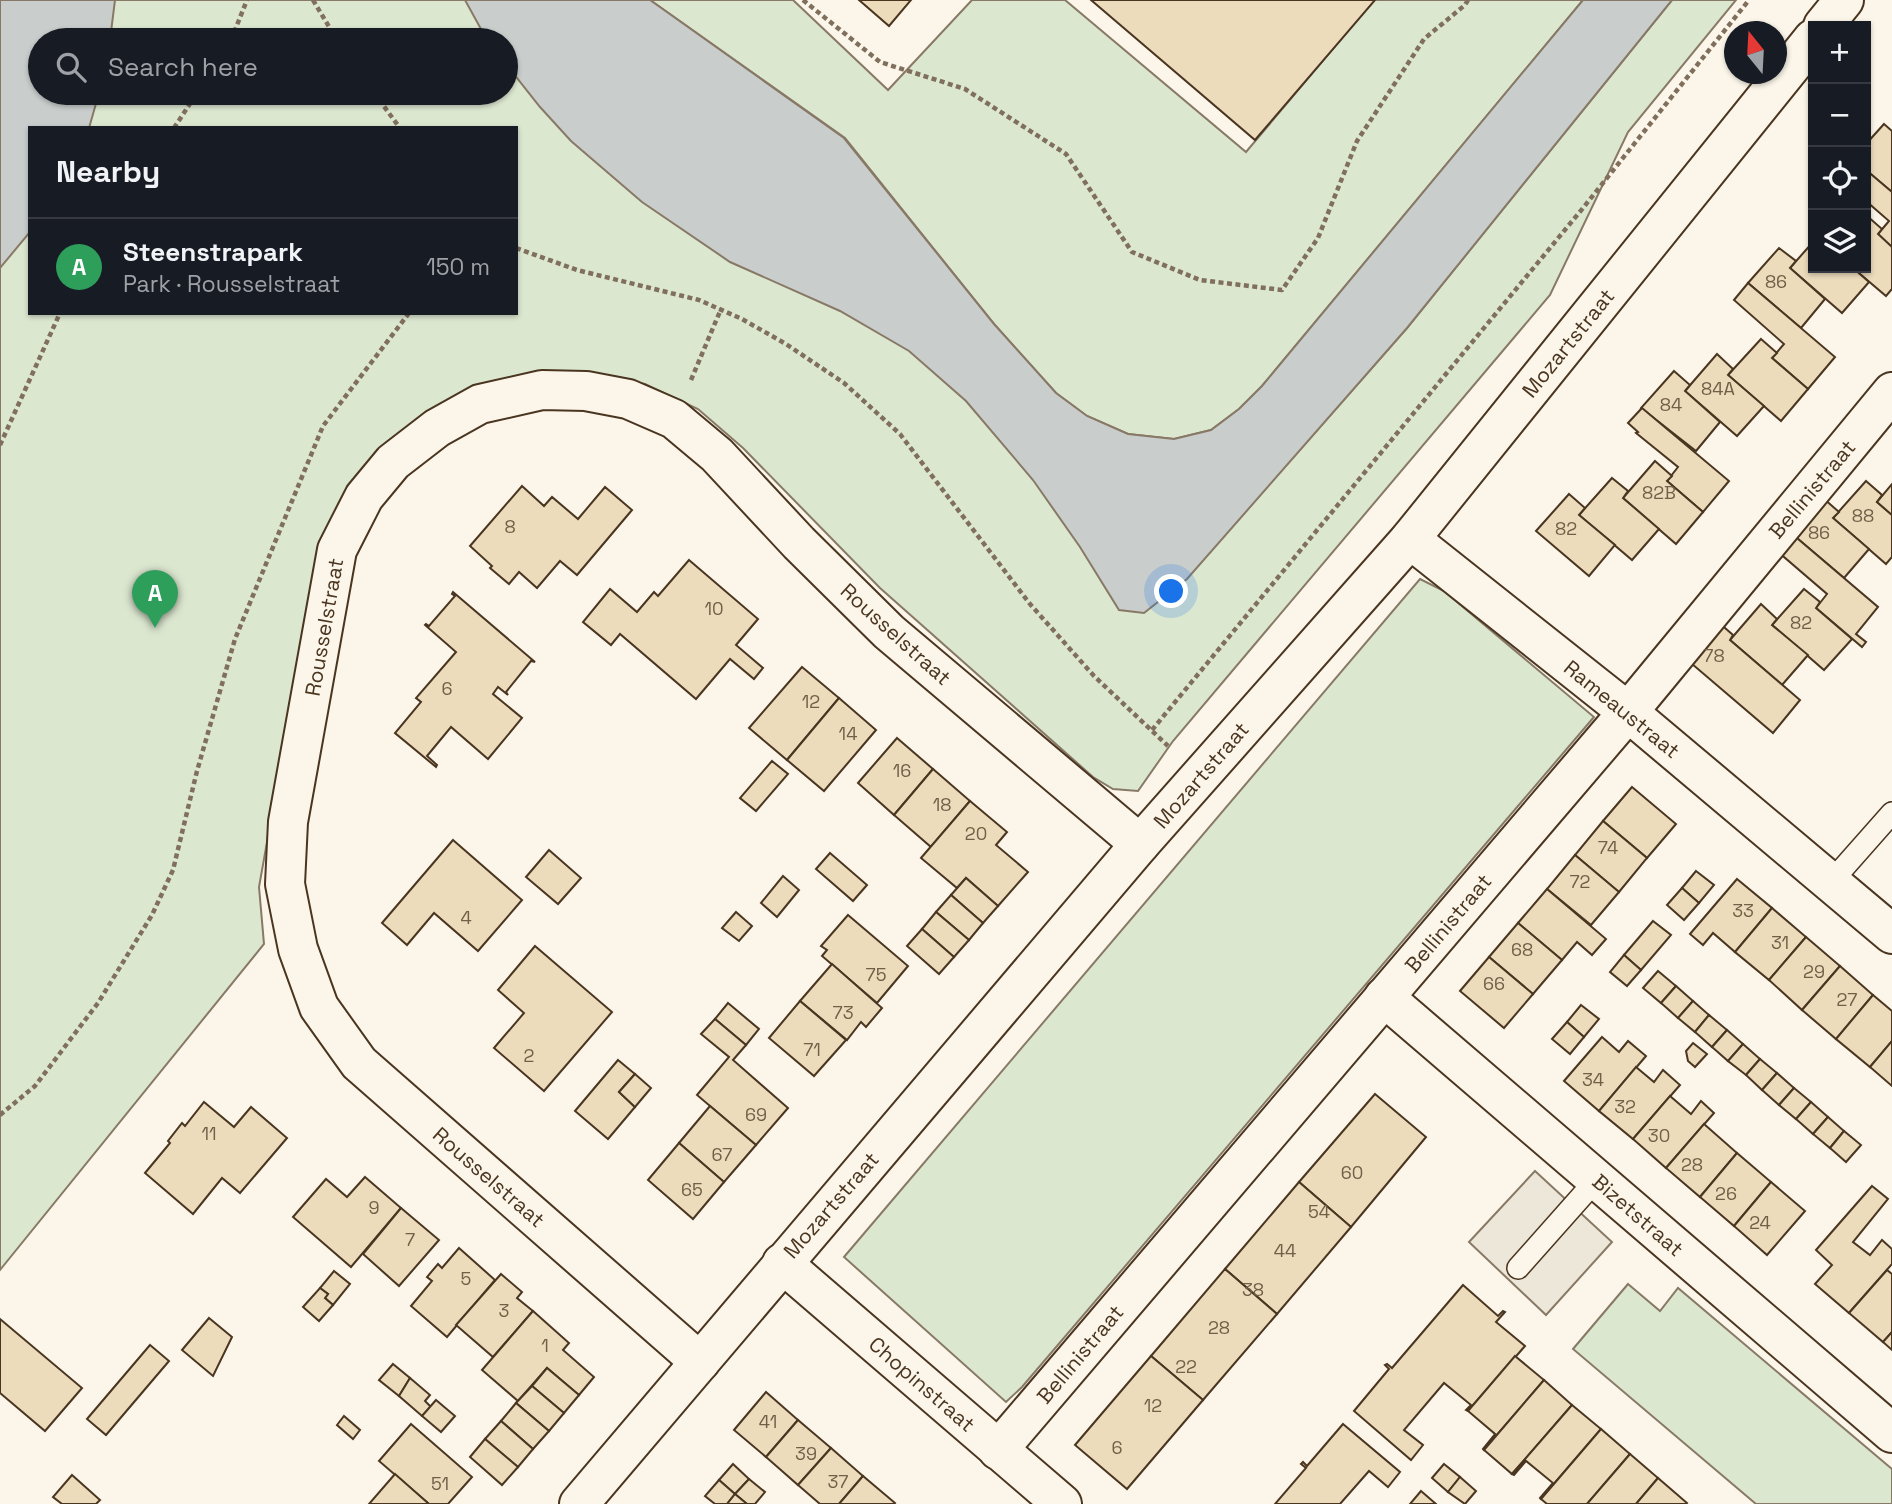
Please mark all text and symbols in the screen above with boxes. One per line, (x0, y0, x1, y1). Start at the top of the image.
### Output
north arrow (1724, 21, 1787, 84)
map controls (1808, 21, 1871, 273)
button: + (1808, 21, 1871, 84)
search box (28, 28, 518, 105)
icon: search (52, 48, 90, 86)
text: Search here (108, 50, 258, 84)
button: − (1808, 84, 1871, 147)
button: locate (1808, 147, 1871, 210)
text: Nearby (56, 152, 160, 191)
button: layers (1808, 210, 1871, 273)
text: Steenstrapark (123, 235, 303, 269)
text: A (72, 252, 86, 282)
text: 150 m (426, 252, 490, 282)
text: Park · Rousselstraat (123, 269, 340, 299)
house number: 86 (1765, 270, 1787, 293)
street label: Mozartstraat (1516, 283, 1620, 403)
house number: 84A (1701, 377, 1735, 400)
house number: 84 (1660, 393, 1682, 416)
street label: Bellinistraat (1763, 434, 1861, 544)
house number: 82B (1642, 481, 1676, 504)
house number: 88 (1852, 504, 1874, 527)
house number: 8 (504, 515, 516, 538)
house number: 82 (1555, 517, 1577, 540)
house number: 86 (1808, 521, 1830, 544)
street label: Rousselstraat (299, 556, 349, 698)
pin: A (132, 570, 178, 628)
your location (1154, 574, 1188, 608)
street label: Rousselstraat (835, 577, 957, 691)
house number: 10 (704, 597, 724, 620)
house number: 82 (1790, 611, 1812, 634)
house number: 78 (1703, 644, 1725, 667)
street label: Rameaustraat (1558, 654, 1686, 764)
house number: 6 (441, 677, 453, 700)
house number: 12 (802, 690, 820, 713)
street label: Mozartstraat (1147, 716, 1255, 834)
house number: 14 (839, 722, 857, 745)
house number: 16 (893, 759, 911, 782)
house number: 18 (933, 793, 951, 816)
house number: 20 (965, 822, 987, 845)
house number: 74 (1598, 836, 1618, 859)
street label: Bellinistraat (1399, 868, 1497, 978)
house number: 72 (1570, 870, 1590, 893)
house number: 33 (1732, 899, 1754, 922)
house number: 4 (460, 906, 472, 929)
house number: 31 (1771, 931, 1789, 954)
house number: 68 (1511, 938, 1533, 961)
house number: 29 (1803, 960, 1825, 983)
house number: 75 (866, 963, 886, 986)
house number: 66 (1483, 972, 1505, 995)
house number: 27 (1837, 988, 1857, 1011)
house number: 73 (832, 1001, 854, 1024)
house number: 71 (803, 1038, 821, 1061)
house number: 2 (524, 1044, 534, 1067)
house number: 34 (1582, 1068, 1604, 1091)
house number: 32 (1614, 1095, 1636, 1118)
house number: 69 (745, 1103, 767, 1126)
street label: Rousselstraat (427, 1121, 551, 1233)
house number: 11 (201, 1122, 217, 1145)
house number: 30 (1648, 1124, 1670, 1147)
house number: 67 (712, 1143, 732, 1166)
street label: Mozartstraat (777, 1146, 885, 1264)
house number: 28 (1681, 1153, 1703, 1176)
house number: 60 (1341, 1161, 1363, 1184)
street label: Bizetstraat (1587, 1168, 1689, 1262)
house number: 65 (681, 1178, 703, 1201)
house number: 26 (1715, 1182, 1737, 1205)
house number: 9 (368, 1196, 380, 1219)
house number: 54 (1308, 1200, 1330, 1223)
house number: 24 (1749, 1211, 1771, 1234)
house number: 7 (405, 1228, 415, 1251)
house number: 44 (1274, 1239, 1296, 1262)
house number: 5 (461, 1267, 471, 1290)
house number: 38 (1242, 1278, 1264, 1301)
house number: 3 (499, 1299, 509, 1322)
street label: Bellinistraat (1031, 1299, 1129, 1409)
house number: 28 (1208, 1316, 1230, 1339)
street label: Chopinstraat (863, 1330, 981, 1438)
house number: 1 (541, 1334, 549, 1357)
house number: 22 (1175, 1355, 1197, 1378)
house number: 12 (1144, 1394, 1162, 1417)
house number: 41 (759, 1410, 777, 1433)
house number: 6 (1111, 1436, 1123, 1459)
house number: 39 (795, 1442, 817, 1465)
house number: 37 (827, 1470, 849, 1493)
house number: 51 (431, 1472, 449, 1495)

